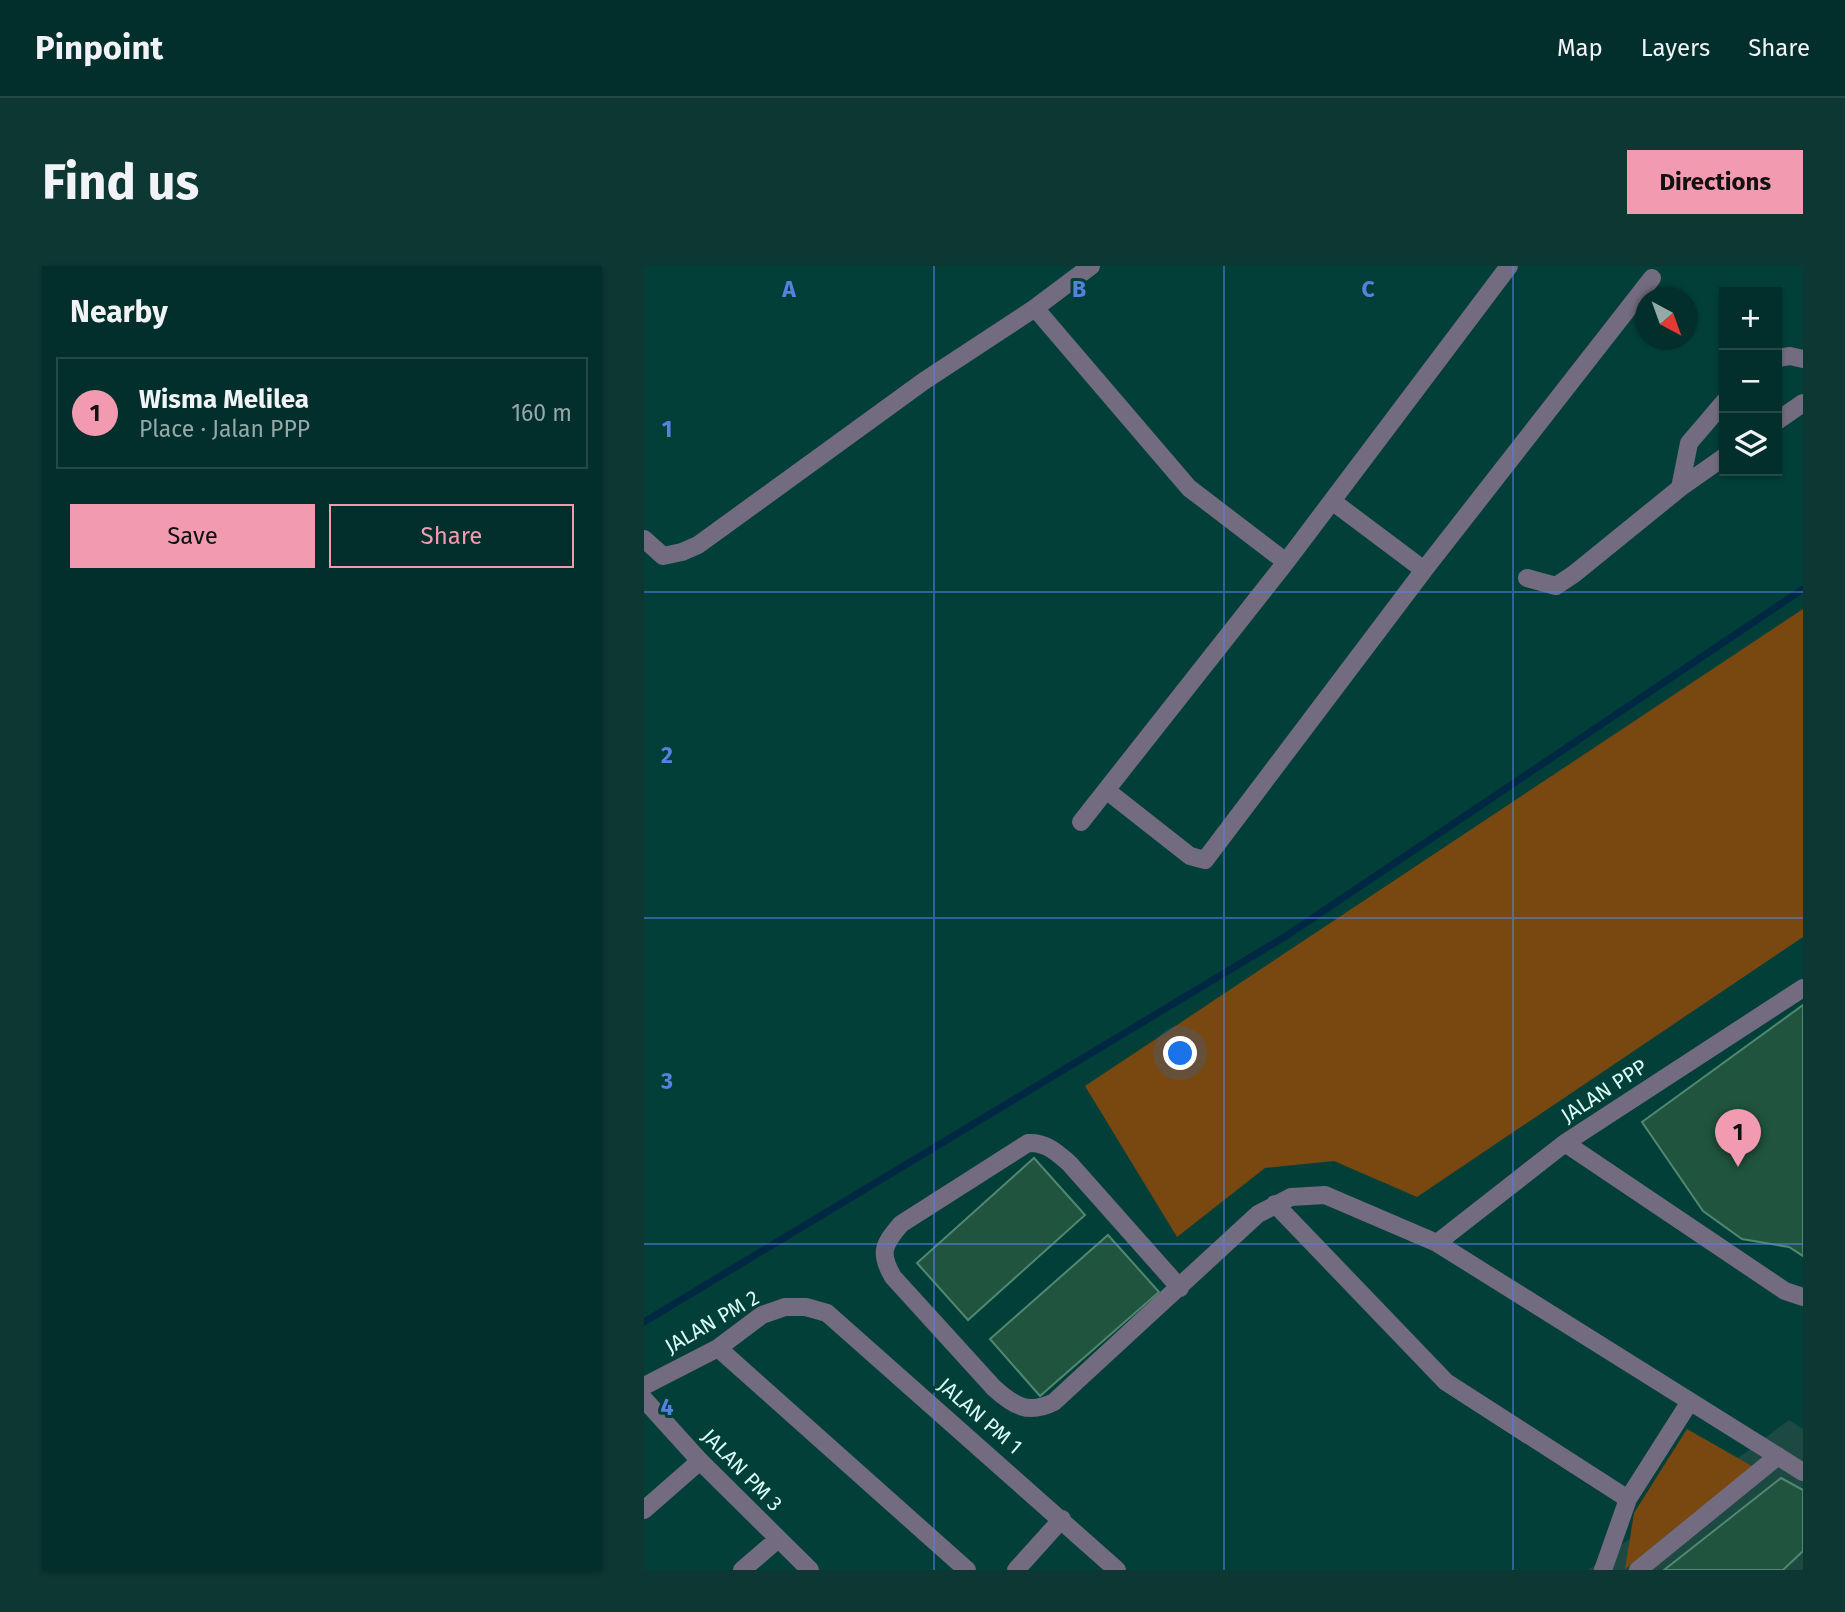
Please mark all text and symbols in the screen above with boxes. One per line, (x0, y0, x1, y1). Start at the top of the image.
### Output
text: Pinpoint (35, 28, 163, 68)
text: Map (1557, 34, 1603, 62)
text: Layers (1641, 34, 1710, 62)
text: Share (1748, 34, 1810, 62)
button: Directions (1627, 150, 1803, 214)
text: Find us (42, 153, 199, 212)
text: A (781, 275, 796, 303)
text: B (1072, 275, 1086, 303)
text: C (1361, 275, 1375, 303)
north arrow (1635, 287, 1698, 350)
map controls (1719, 287, 1782, 476)
button: + (1719, 287, 1782, 350)
text: Nearby (70, 294, 168, 330)
button: − (1719, 350, 1782, 413)
text: Wisma Melilea (139, 384, 309, 415)
text: 1 (90, 399, 100, 427)
text: 160 m (511, 399, 572, 427)
button: layers (1719, 413, 1782, 476)
text: Place · Jalan PPP (139, 415, 310, 443)
text: 1 (662, 415, 672, 443)
button: Save (70, 504, 315, 568)
button: Share (329, 504, 574, 568)
text: 2 (661, 741, 673, 769)
your location (1163, 1036, 1197, 1070)
street label: JALAN PPP (1556, 1054, 1652, 1128)
text: 3 (660, 1067, 673, 1095)
pin: 1 (1715, 1109, 1761, 1167)
street label: JALAN PM 2 (660, 1285, 764, 1359)
street label: JALAN PM 1 (932, 1372, 1028, 1460)
text: 4 (661, 1393, 674, 1421)
street label: JALAN PM 3 (696, 1423, 788, 1517)

